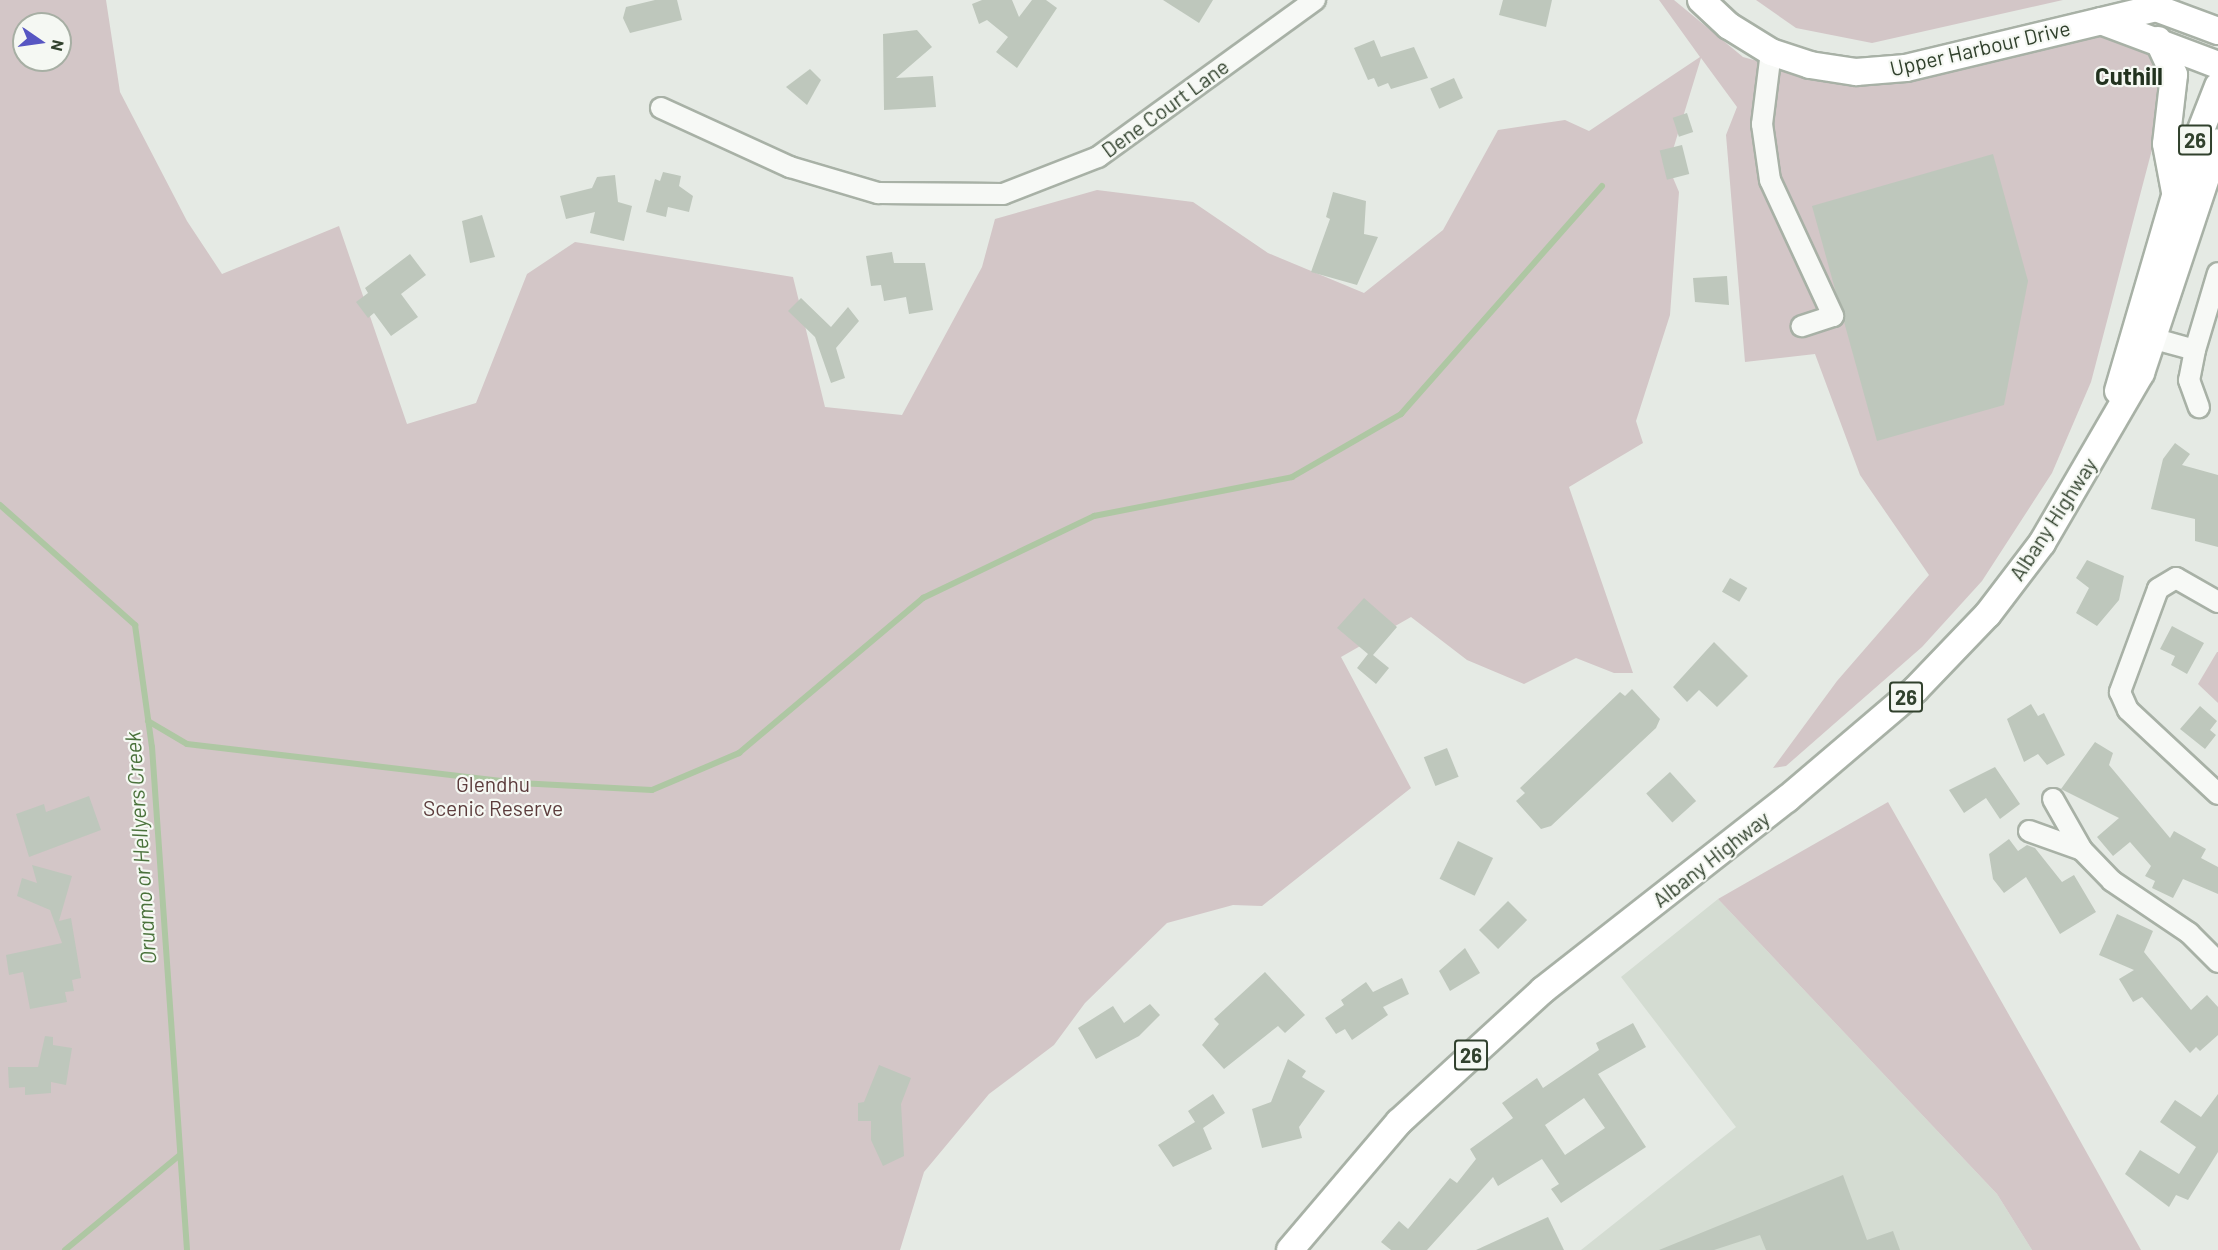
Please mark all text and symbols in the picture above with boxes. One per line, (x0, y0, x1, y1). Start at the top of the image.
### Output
north arrow (12, 12, 72, 72)
street label: Upper Harbour Drive (1887, 15, 2073, 81)
text: N (48, 38, 69, 53)
street label: Dene Court Lane (1097, 53, 1233, 163)
district label: Cuthill (2095, 62, 2163, 90)
road number: 26 (2177, 123, 2213, 157)
street label: Albany Highway (2004, 453, 2102, 585)
road number: 26 (1888, 680, 1924, 714)
water label: Oruamo or Hellyers Creek (119, 731, 161, 965)
park label: Glendhu Scenic Reserve (423, 771, 563, 821)
street label: Albany Highway (1648, 806, 1774, 912)
road number: 26 (1453, 1038, 1489, 1072)

